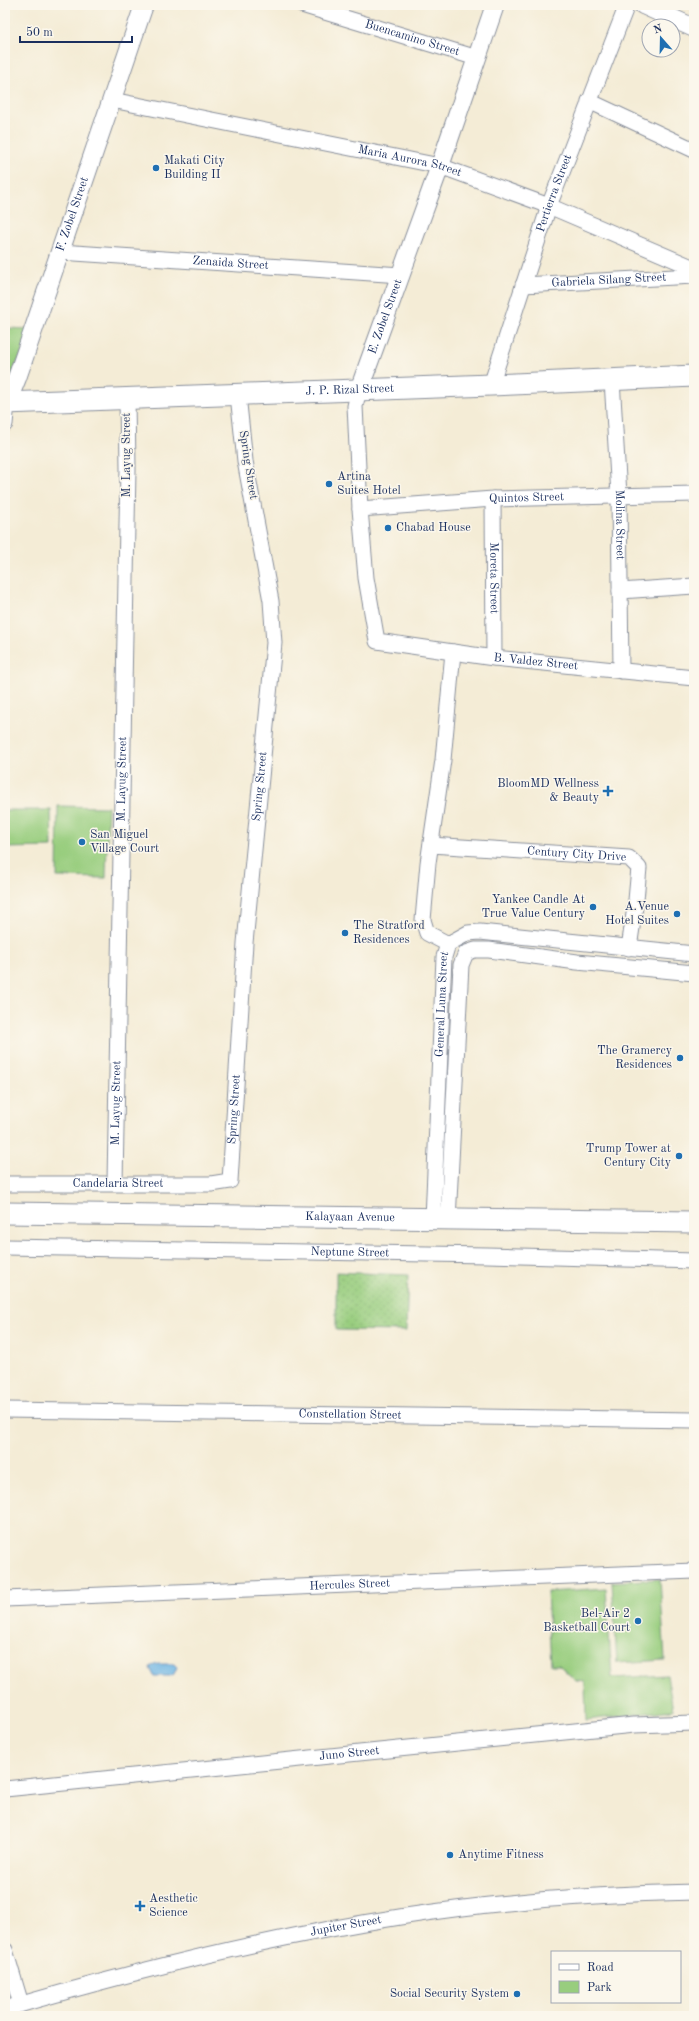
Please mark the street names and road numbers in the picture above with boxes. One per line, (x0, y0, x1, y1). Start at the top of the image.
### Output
street label: Buencamino Street (363, 18, 461, 58)
street label: Maria Aurora Street (357, 144, 463, 179)
street label: Pertierra Street (535, 153, 574, 234)
street label: F. Zobel Street (55, 175, 91, 253)
street label: Zenaida Street (192, 255, 269, 272)
street label: Gabriela Silang Street (551, 271, 667, 289)
street label: E. Zobel Street (366, 277, 405, 356)
street label: J. P. Rizal Street (305, 383, 394, 398)
street label: M. Layug Street (121, 413, 133, 497)
street label: Spring Street (237, 430, 259, 500)
street label: Molina Street (613, 489, 626, 560)
street label: Quintos Street (489, 491, 564, 505)
street label: Moreta Street (487, 542, 500, 614)
street label: B. Valdez Street (493, 652, 579, 672)
street label: M. Layug Street (116, 736, 129, 822)
street label: Spring Street (251, 751, 269, 822)
street label: Century City Drive (527, 845, 627, 864)
street label: General Luna Street (434, 950, 451, 1057)
street label: M. Layug Street (110, 1060, 123, 1146)
street label: Spring Street (226, 1074, 243, 1145)
street label: Candelaria Street (73, 1178, 163, 1190)
street label: Kalayaan Avenue (305, 1211, 395, 1224)
street label: Neptune Street (310, 1246, 389, 1259)
street label: Constellation Street (298, 1408, 402, 1422)
street label: Hercules Street (309, 1577, 390, 1593)
street label: Juno Street (318, 1745, 380, 1763)
street label: Jupiter Street (309, 1914, 382, 1939)

